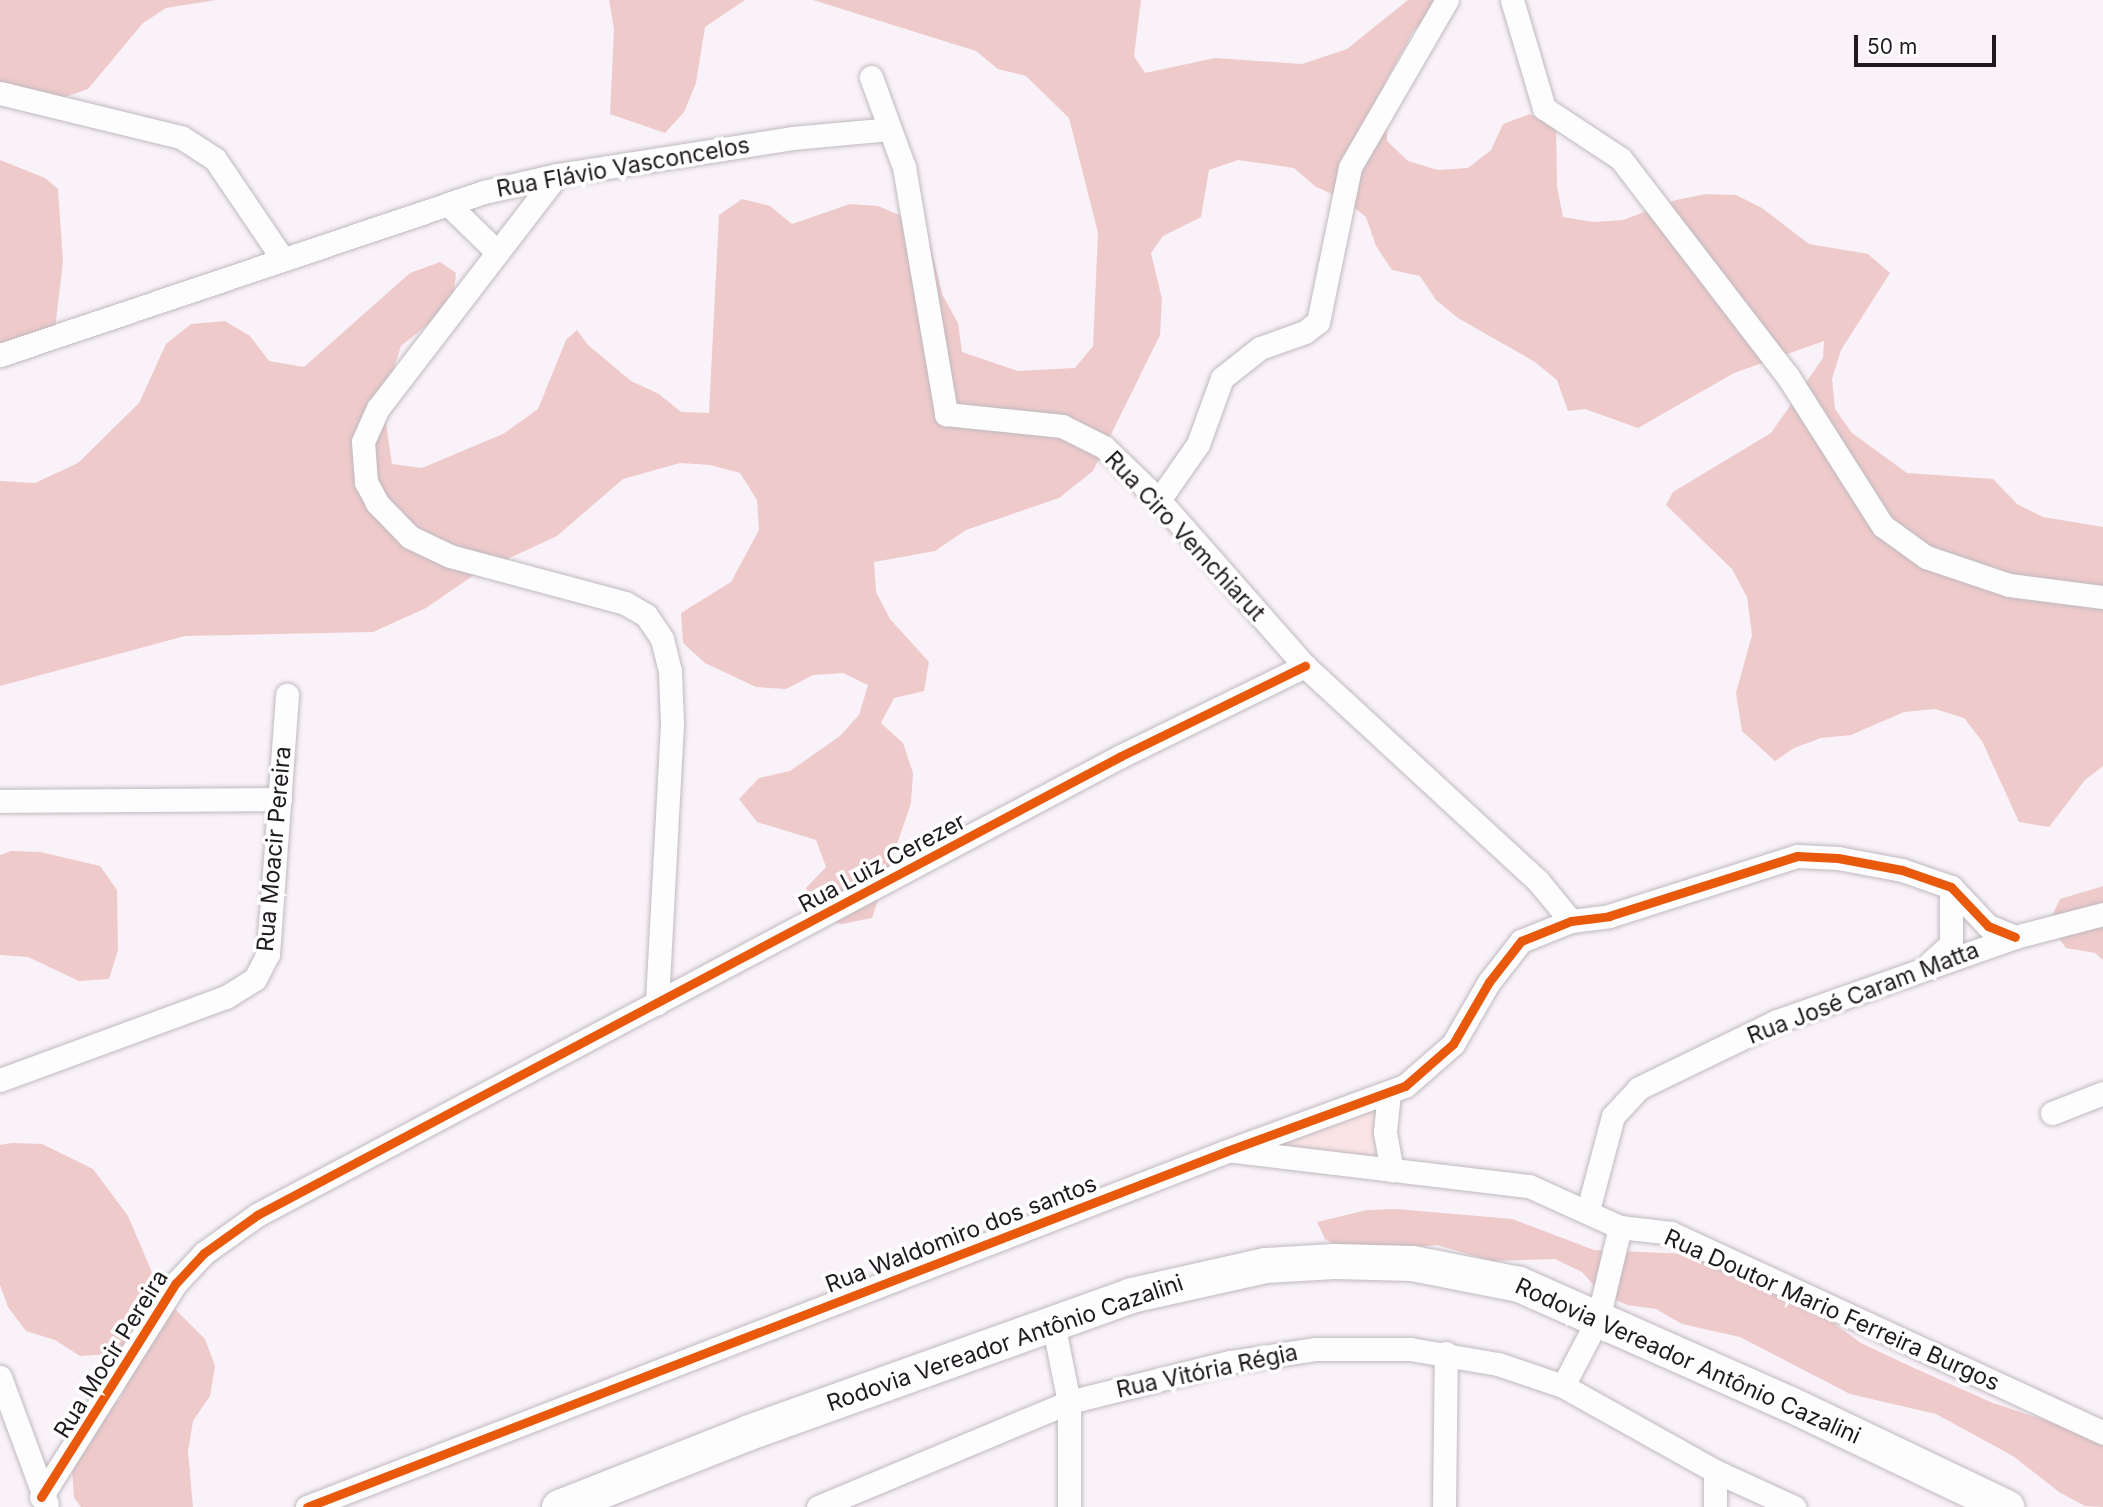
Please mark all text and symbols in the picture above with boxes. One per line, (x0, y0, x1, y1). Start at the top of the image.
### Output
scale bar (1858, 21, 2000, 65)
text: 50 m (1867, 34, 1917, 59)
street label: Rua Flávio Vasconcelos (494, 131, 752, 203)
street label: Rua Ciro Vemchiarut (1099, 445, 1271, 627)
street label: Rua Moacir Pereira (251, 745, 297, 953)
street label: Rua Luiz Cerezer (794, 807, 970, 919)
street label: Rua José Caram Matta (1743, 936, 1983, 1050)
street label: Rua Waldomiro dos santos (822, 1169, 1100, 1299)
street label: Rua Doutor Mario Ferreira Burgos (1660, 1223, 2004, 1397)
street label: Rua Mocir Pereira (48, 1265, 174, 1443)
street label: Rodovia Vereador Antônio Cazalini (823, 1269, 1187, 1417)
street label: Rodovia Vereador Antônio Cazalini (1511, 1272, 1865, 1450)
street label: Rua Vitória Régia (1114, 1338, 1300, 1404)

